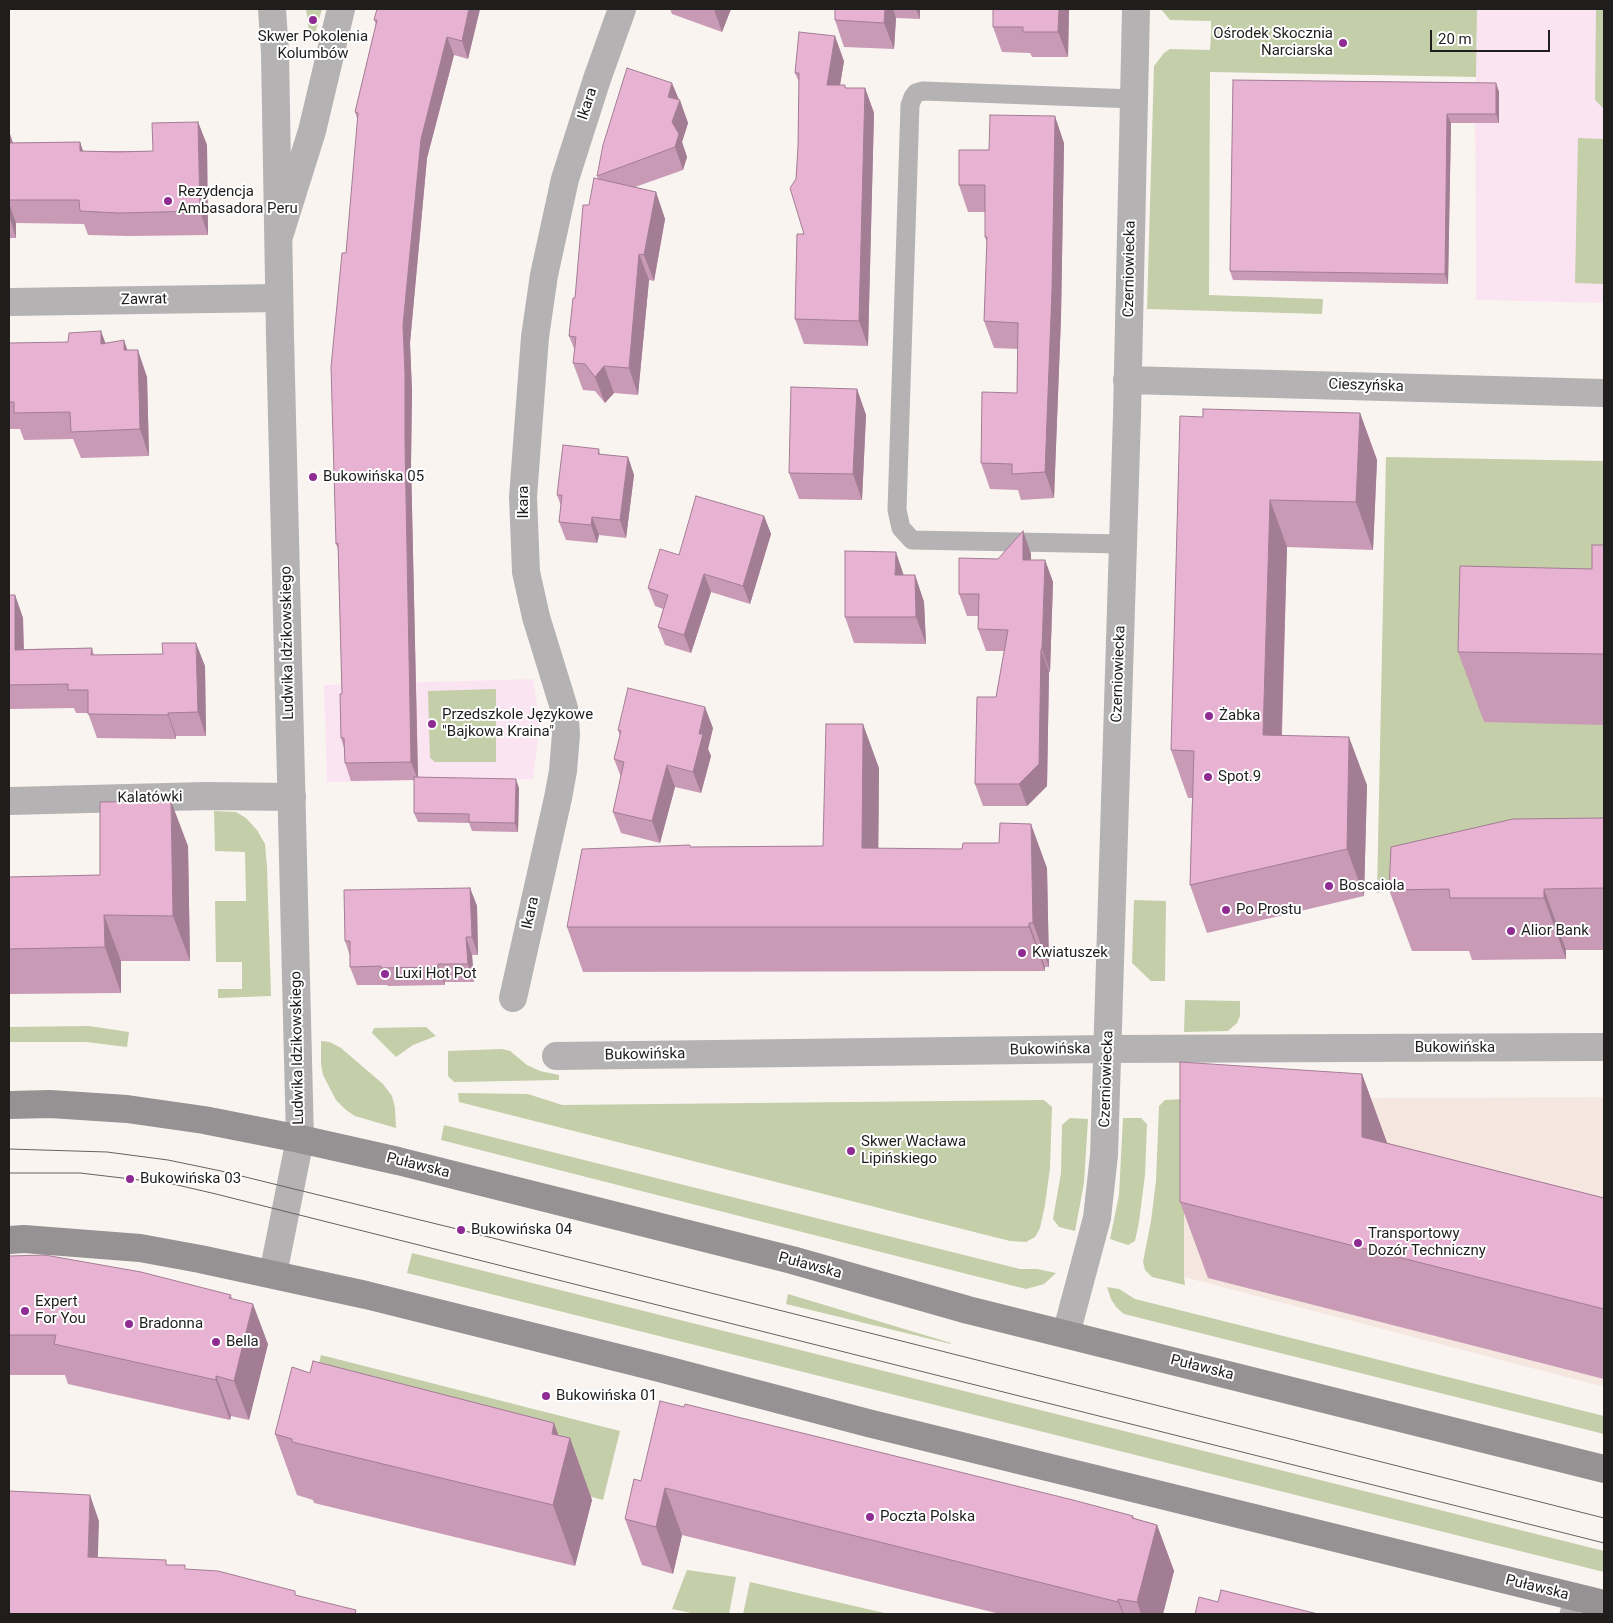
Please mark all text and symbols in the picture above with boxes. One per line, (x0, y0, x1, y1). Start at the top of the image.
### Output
marker: Skwer Pokolenia Kolumbów (307, 14, 319, 26)
scale bar (1433, 20, 1553, 52)
place label: Ośrodek Skocznia Narciarska (1213, 25, 1333, 60)
place label: Skwer Pokolenia Kolumbów (258, 28, 368, 63)
text: 20 m (1438, 30, 1472, 48)
marker: Ośrodek Skocznia Narciarska (1337, 37, 1349, 49)
street label: Ikara (574, 86, 602, 122)
place label: Rezydencja Ambasadora Peru (178, 183, 298, 218)
marker: Rezydencja Ambasadora Peru (162, 195, 174, 207)
street label: Czerniowiecka (1120, 220, 1140, 318)
street label: Zawrat (121, 291, 167, 309)
street label: Cieszyńska (1328, 376, 1404, 396)
place label: Bukowińska 05 (323, 468, 424, 486)
marker: Bukowińska 05 (307, 471, 319, 483)
street label: Ikara (515, 486, 533, 518)
street label: Ludwika Idzikowskiego (278, 566, 298, 720)
street label: Czerniowiecka (1108, 625, 1130, 723)
place label: Przedszkole Językowe "Bajkowa Kraina" (442, 706, 593, 741)
place label: Żabka (1219, 707, 1260, 725)
marker: Żabka (1203, 710, 1215, 722)
marker: Przedszkole Językowe "Bajkowa Kraina" (426, 718, 438, 730)
place label: Spot.9 (1218, 768, 1261, 786)
marker: Spot.9 (1202, 771, 1214, 783)
street label: Kalatówki (117, 788, 183, 808)
place label: Boscaiola (1339, 877, 1405, 895)
marker: Boscaiola (1323, 880, 1335, 892)
street label: Ikara (519, 895, 543, 931)
place label: Po Prostu (1236, 901, 1302, 919)
marker: Po Prostu (1220, 904, 1232, 916)
place label: Alior Bank (1521, 922, 1589, 940)
marker: Alior Bank (1505, 925, 1517, 937)
place label: Kwiatuszek (1032, 944, 1108, 962)
marker: Kwiatuszek (1016, 947, 1028, 959)
place label: Luxi Hot Pot (395, 965, 477, 983)
marker: Luxi Hot Pot (379, 968, 391, 980)
street label: Ludwika Idzikowskiego (288, 971, 308, 1125)
street label: Czerniowiecka (1096, 1030, 1118, 1128)
street label: Bukowińska (1415, 1039, 1495, 1057)
street label: Bukowińska (1010, 1040, 1090, 1060)
street label: Bukowińska (605, 1045, 685, 1065)
place label: Skwer Wacława Lipińskiego (861, 1133, 966, 1168)
marker: Skwer Wacława Lipińskiego (845, 1145, 857, 1157)
street label: Puławska (384, 1149, 452, 1183)
place label: Bukowińska 03 (140, 1170, 241, 1188)
marker: Bukowińska 03 (124, 1173, 136, 1185)
place label: Bukowińska 04 (471, 1221, 572, 1239)
marker: Bukowińska 04 (455, 1224, 467, 1236)
place label: Transportowy Dozór Techniczny (1368, 1225, 1486, 1260)
marker: Transportowy Dozór Techniczny (1352, 1237, 1364, 1249)
street label: Puławska (776, 1249, 844, 1283)
place label: Expert For You (35, 1293, 86, 1328)
marker: Expert For You (19, 1305, 31, 1317)
place label: Bradonna (139, 1315, 203, 1333)
marker: Bradonna (123, 1318, 135, 1330)
place label: Bella (226, 1333, 259, 1351)
marker: Bella (210, 1336, 222, 1348)
street label: Puławska (1168, 1351, 1236, 1385)
place label: Bukowińska 01 (556, 1387, 657, 1405)
marker: Bukowińska 01 (540, 1390, 552, 1402)
place label: Poczta Polska (880, 1508, 975, 1526)
marker: Poczta Polska (864, 1511, 876, 1523)
street label: Puławska (1503, 1571, 1571, 1605)

